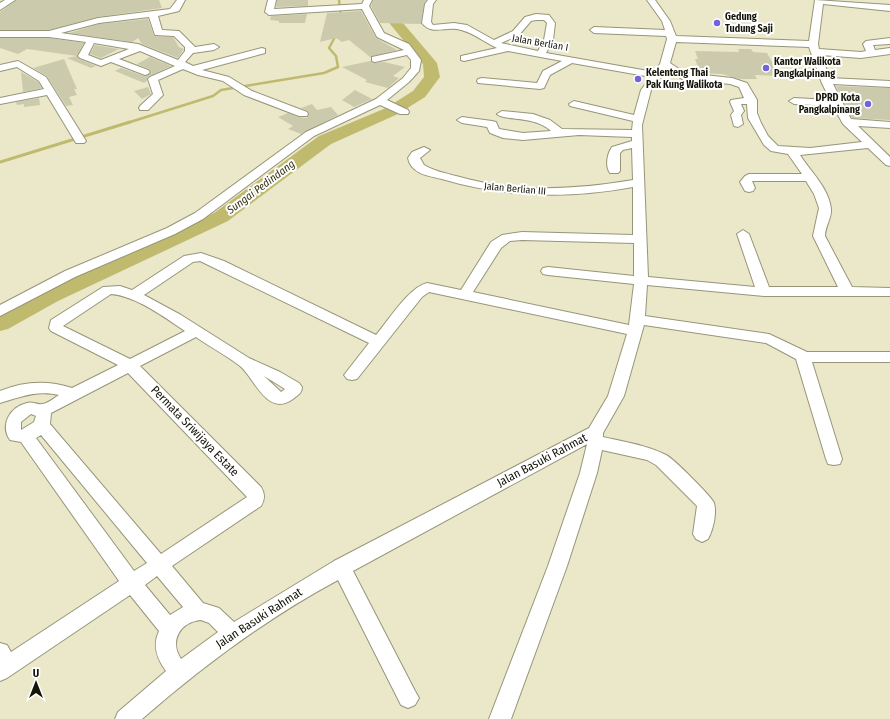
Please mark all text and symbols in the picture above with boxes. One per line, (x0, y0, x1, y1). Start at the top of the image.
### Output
place label: Gedung Tudung Saji (725, 11, 773, 35)
marker: Gedung Tudung Saji (712, 18, 722, 28)
street label: Jalan Berlian I (511, 32, 569, 54)
place label: Kantor Walikota Pangkalpinang (774, 56, 841, 80)
marker: Kantor Walikota Pangkalpinang (761, 63, 771, 73)
place label: Kelenteng Thai Pak Kung Walikota (646, 67, 723, 91)
marker: Kelenteng Thai Pak Kung Walikota (633, 74, 643, 84)
place label: DPRD Kota Pangkalpinang (799, 92, 860, 116)
marker: DPRD Kota Pangkalpinang (863, 99, 873, 109)
water label: Sungai Pedindang (224, 157, 298, 217)
street label: Jalan Berlian III (484, 180, 546, 198)
street label: Permata Sriwijaya Estate (148, 383, 242, 479)
street label: Jalan Basuki Rahmat (495, 430, 590, 490)
street label: Jalan Basuki Rahmat (213, 585, 305, 651)
north arrow (16, 663, 56, 703)
text: U (33, 667, 39, 680)

